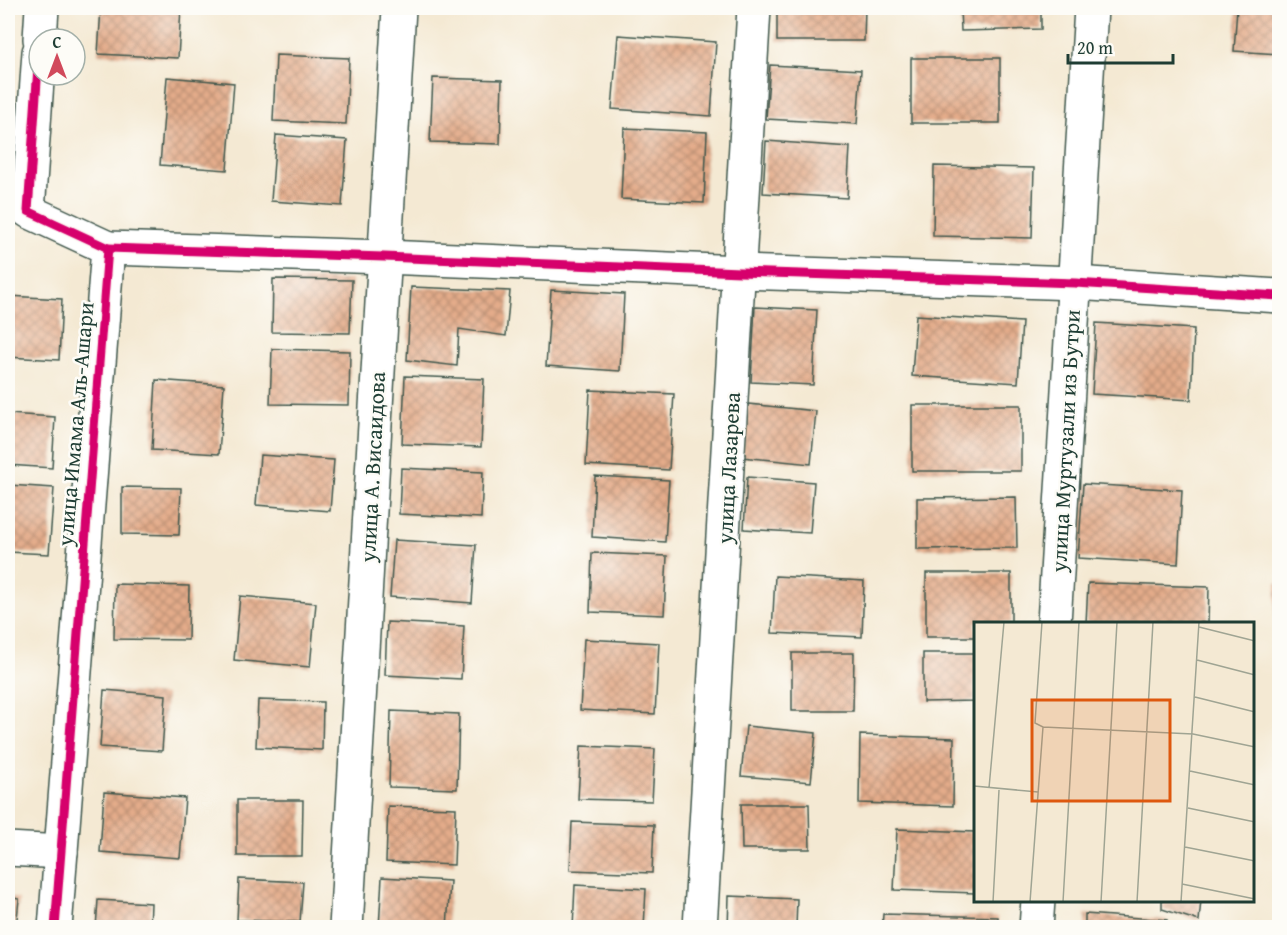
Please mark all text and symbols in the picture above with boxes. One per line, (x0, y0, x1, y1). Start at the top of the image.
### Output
north arrow (27, 27, 87, 87)
scale bar (1068, 27, 1173, 65)
text: С (52, 30, 62, 54)
text: 20 m (1077, 34, 1113, 61)
street label: улица Имама Аль-Ашари (48, 301, 102, 548)
street label: улица Муртузали из Бутри (1042, 309, 1088, 574)
street label: улица А. Висаидова (351, 370, 393, 564)
street label: улица Лазарева (708, 391, 748, 546)
inset map (974, 622, 1254, 902)

